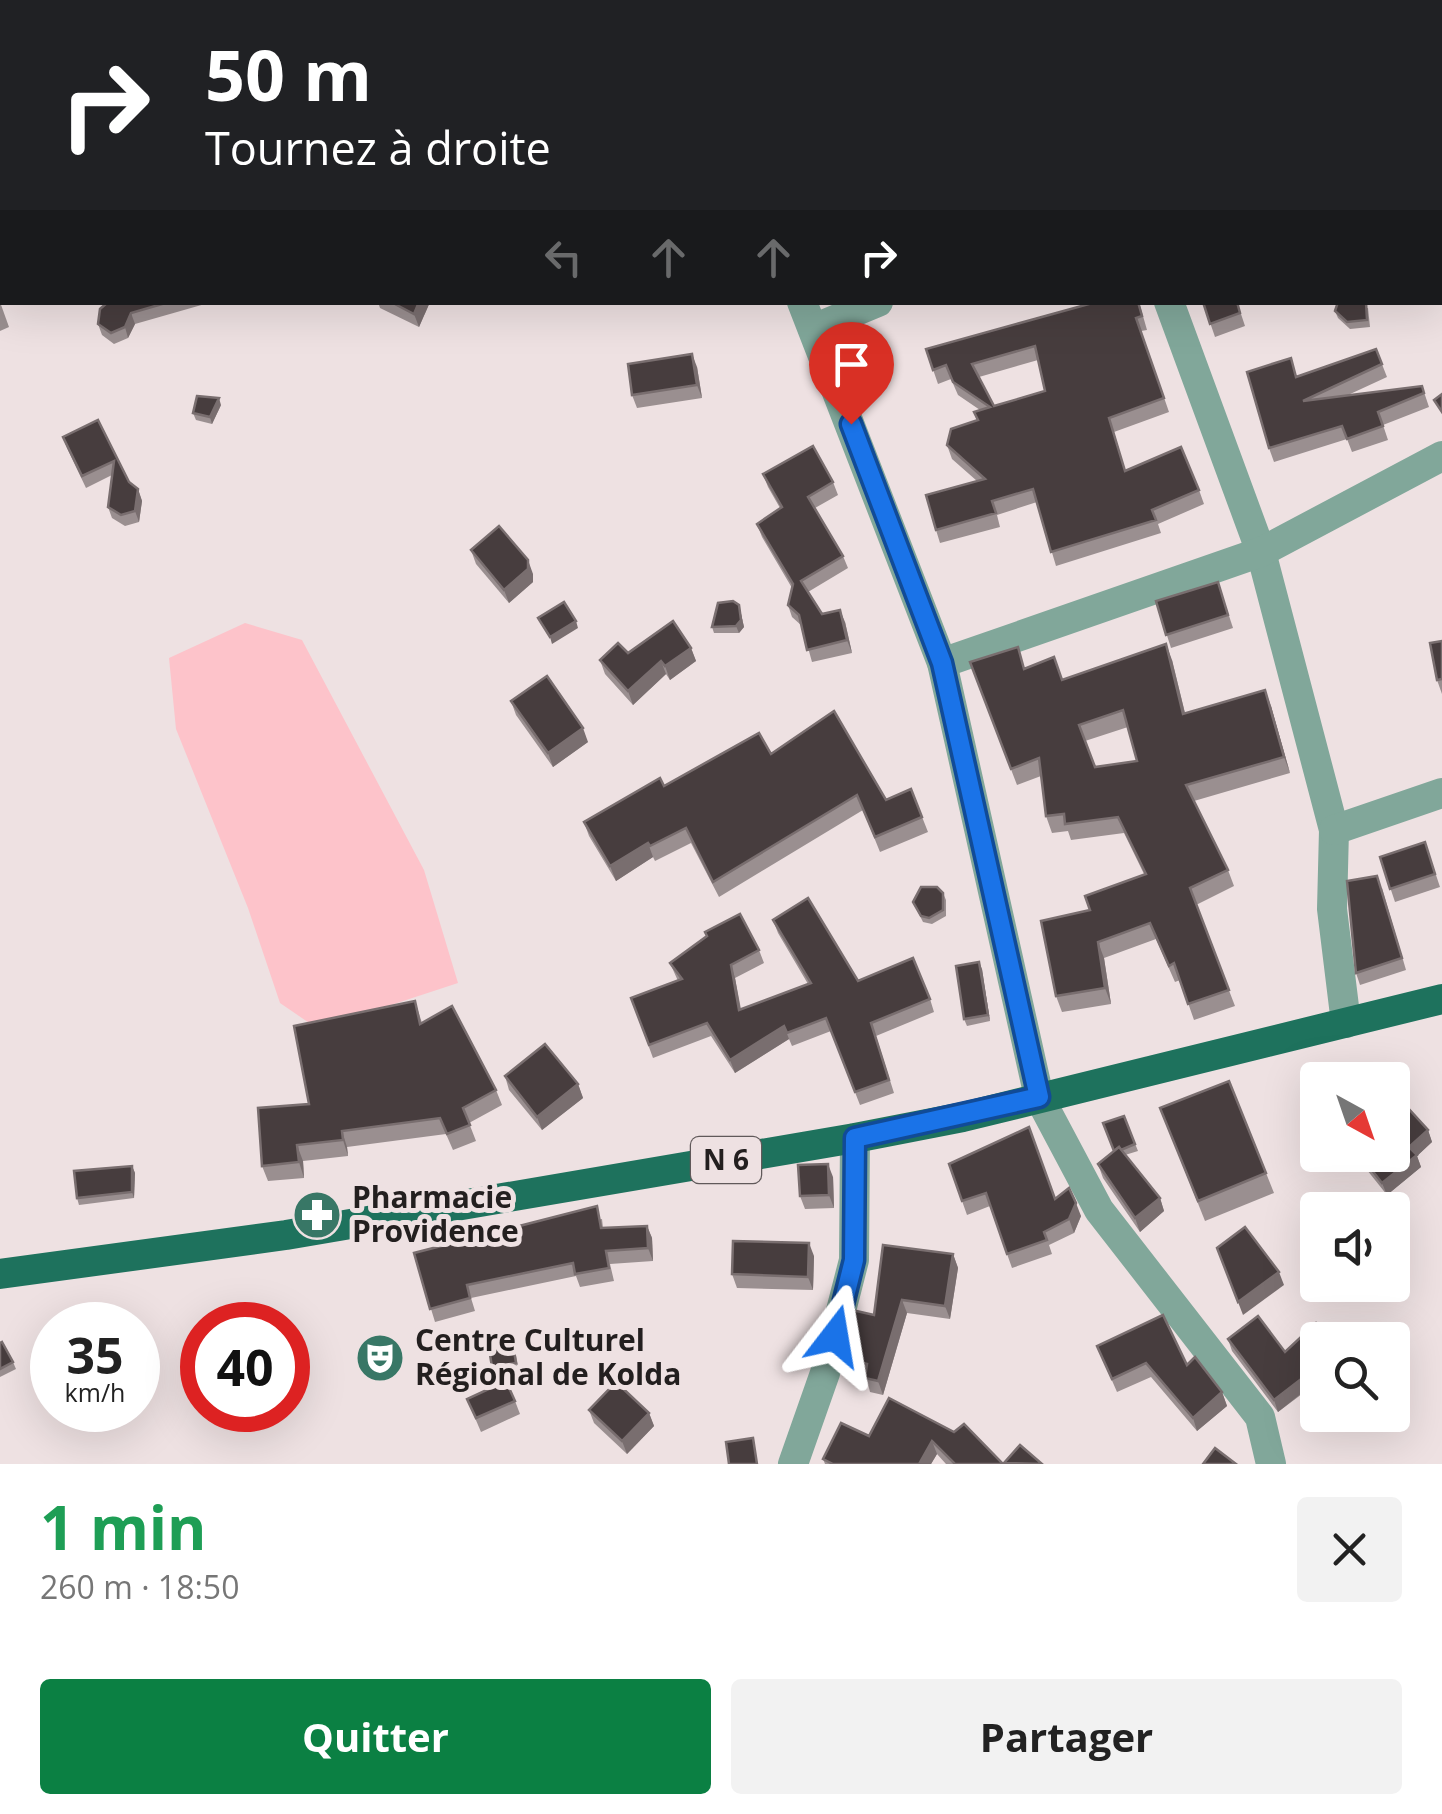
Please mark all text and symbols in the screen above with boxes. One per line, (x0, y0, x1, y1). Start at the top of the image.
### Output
text: 50 m (205, 26, 372, 122)
icon: right (40, 40, 170, 170)
text: Tournez à droite (205, 117, 551, 178)
icon: left (536, 230, 591, 285)
icon: ahead (641, 230, 696, 285)
icon: ahead (746, 230, 801, 285)
icon: right (851, 230, 906, 285)
pin (809, 322, 894, 425)
icon: arrive (824, 337, 879, 392)
north arrow (1300, 1062, 1410, 1172)
map controls (1300, 1062, 1410, 1432)
road number: N 6 (691, 1137, 761, 1183)
place label: Pharmacie Providence (352, 1176, 519, 1251)
pharmacy icon: Pharmacie Providence (291, 1189, 343, 1241)
button: sound (1300, 1192, 1410, 1302)
position arrow (783, 1284, 887, 1388)
speed limit sign: 40 (180, 1302, 310, 1432)
place label: Centre Culturel Régional de Kolda (415, 1319, 681, 1394)
text: 35 (66, 1321, 124, 1389)
button: search (1300, 1322, 1410, 1432)
theatre icon: Centre Culturel Régional de Kolda (354, 1332, 406, 1384)
text: km/h (65, 1375, 125, 1409)
text: 1 min (40, 1486, 207, 1568)
button: close (1297, 1497, 1402, 1602)
text: 260 m · 18:50 (40, 1565, 239, 1608)
button: Quitter (40, 1679, 711, 1794)
button: Partager (731, 1679, 1402, 1794)

